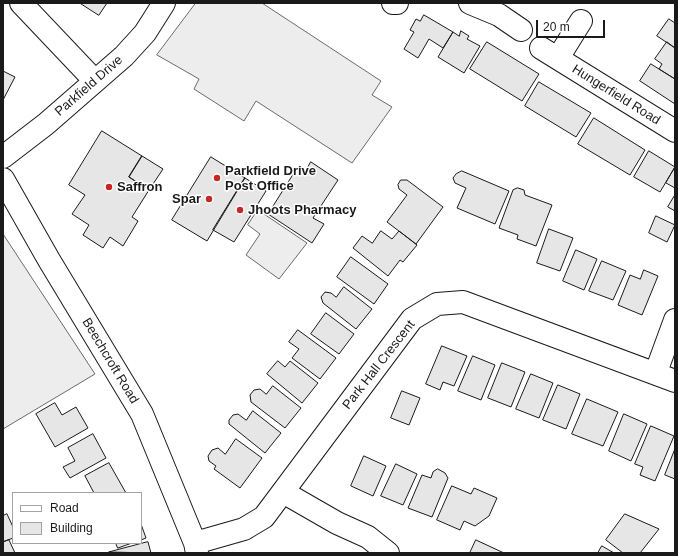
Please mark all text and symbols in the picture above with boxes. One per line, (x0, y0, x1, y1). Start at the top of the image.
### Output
scale bar (538, 12, 607, 38)
text: 20 m (543, 20, 570, 34)
street label: Parkfield Drive (52, 52, 126, 120)
street label: Hungerfield Road (569, 62, 663, 128)
place label: Parkfield Drive Post Office (225, 163, 316, 194)
marker: Parkfield Drive Post Office (212, 173, 222, 183)
place label: Saffron (117, 179, 162, 195)
marker: Saffron (104, 182, 114, 192)
place label: Spar (172, 191, 201, 207)
marker: Spar (204, 194, 214, 204)
place label: Jhoots Pharmacy (248, 202, 356, 218)
marker: Jhoots Pharmacy (235, 205, 245, 215)
street label: Beechcroft Road (78, 315, 142, 407)
street label: Park Hall Crescent (339, 318, 419, 412)
legend (12, 492, 142, 544)
text: Road (50, 501, 79, 515)
text: Building (50, 521, 93, 535)

